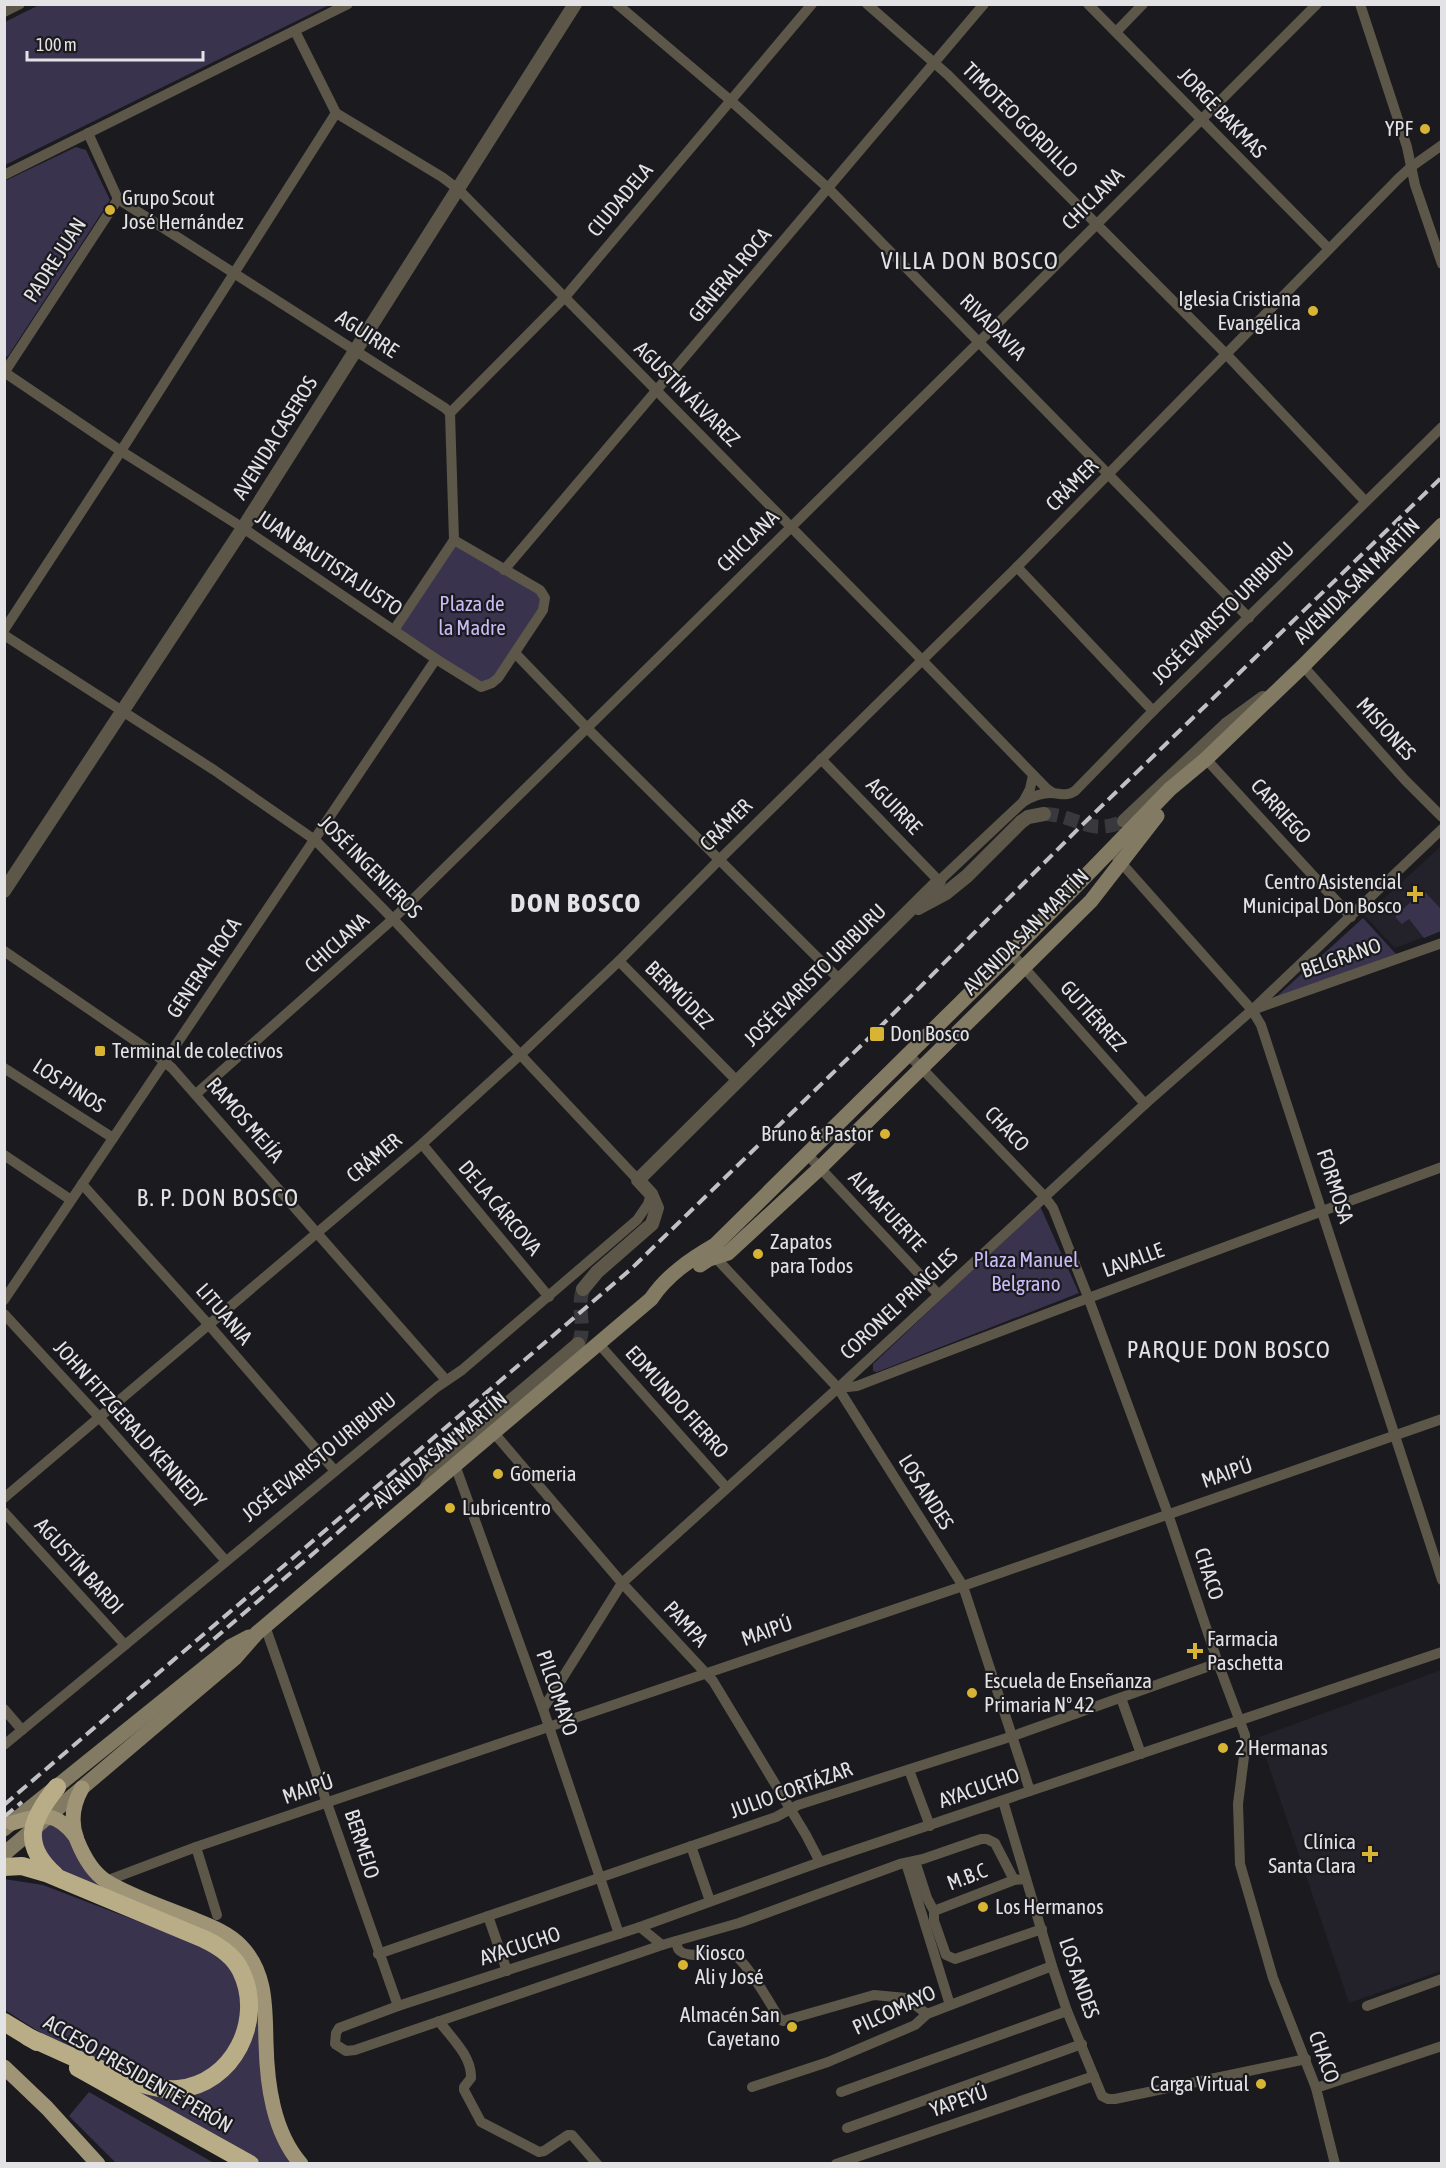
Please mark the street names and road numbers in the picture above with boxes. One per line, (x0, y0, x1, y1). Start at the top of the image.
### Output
street label: TIMOTEO GORDILLO (958, 57, 1083, 182)
street label: JORGE BAKMAS (1174, 62, 1272, 162)
street label: CIUDADELA (582, 157, 657, 241)
street label: CHICLANA (1056, 162, 1129, 234)
street label: PADRE JUAN (18, 213, 90, 306)
street label: GENERAL ROCA (683, 222, 776, 326)
street label: RIVADAVIA (956, 288, 1032, 365)
street label: AGUIRRE (332, 304, 403, 362)
street label: AGUSTÍN ÁLVAREZ (630, 336, 745, 451)
street label: AVENIDA CASEROS (227, 371, 322, 503)
street label: CRÁMER (1040, 453, 1103, 515)
street label: JUAN BAUTISTA JUSTO (252, 504, 407, 620)
street label: CHICLANA (711, 504, 784, 576)
street label: AVENIDA SAN MARTÍN (1288, 512, 1424, 648)
street label: JOSÉ EVARISTO URIBURU (1146, 536, 1298, 688)
street label: MISIONES (1352, 692, 1421, 765)
street label: AGUIRRE (862, 772, 927, 839)
street label: CARRIEGO (1247, 773, 1317, 848)
street label: CRÁMER (694, 793, 757, 855)
street label: JOSÉ INGENIEROS (314, 810, 427, 923)
street label: AVENIDA SAN MARTÍN (957, 863, 1093, 999)
street label: JOSÉ EVARISTO URIBURU (738, 898, 890, 1050)
street label: CHICLANA (299, 907, 374, 977)
street label: GENERAL ROCA (161, 912, 246, 1022)
street label: BELGRANO (1297, 932, 1384, 982)
street label: BERMÚDEZ (641, 955, 719, 1033)
street label: GUTIÉRREZ (1056, 975, 1132, 1055)
street label: LOS PINOS (29, 1053, 110, 1117)
street label: RAMOS MEJÍA (203, 1072, 289, 1167)
street label: CHACO (981, 1101, 1035, 1156)
street label: CRÁMER (341, 1127, 406, 1187)
street label: FORMOSA (1313, 1146, 1359, 1227)
street label: DE LA CÁRCOVA (454, 1155, 548, 1260)
street label: ALMAFUERTE (844, 1165, 931, 1256)
street label: LAVALLE (1099, 1237, 1167, 1281)
street label: CORONEL PRINGLES (835, 1243, 962, 1364)
street label: LITUANIA (192, 1278, 258, 1349)
street label: JOHN FITZGERALD KENNEDY (50, 1335, 212, 1512)
street label: EDMUNDO FIERRO (621, 1340, 734, 1462)
street label: AVENIDA SAN MARTÍN (367, 1386, 511, 1512)
street label: JOSÉ EVARISTO URIBURU (237, 1387, 400, 1526)
street label: LOS ANDES (894, 1450, 959, 1534)
street label: MAIPÚ (1198, 1452, 1255, 1492)
street label: AGUSTÍN BARDI (31, 1513, 129, 1618)
street label: CHACO (1190, 1545, 1230, 1603)
street label: PAMPA (660, 1596, 714, 1652)
street label: MAIPÚ (738, 1610, 795, 1650)
street label: PILCOMAYO (532, 1647, 584, 1739)
street label: JULIO CORTÁZAR (726, 1756, 856, 1822)
street label: AYACUCHO (935, 1762, 1022, 1812)
street label: MAIPÚ (279, 1768, 336, 1808)
street label: BERMEJO (341, 1806, 385, 1881)
street label: M.B.C (943, 1857, 991, 1895)
street label: AYACUCHO (476, 1921, 563, 1969)
street label: LOS ANDES (1055, 1934, 1105, 2021)
street label: PILCOMAYO (848, 1979, 939, 2039)
street label: ACCESO PRESIDENTE PERÓN (40, 2009, 237, 2137)
street label: CHACO (1305, 2028, 1345, 2086)
street label: YAPEYÚ (927, 2079, 991, 2121)

